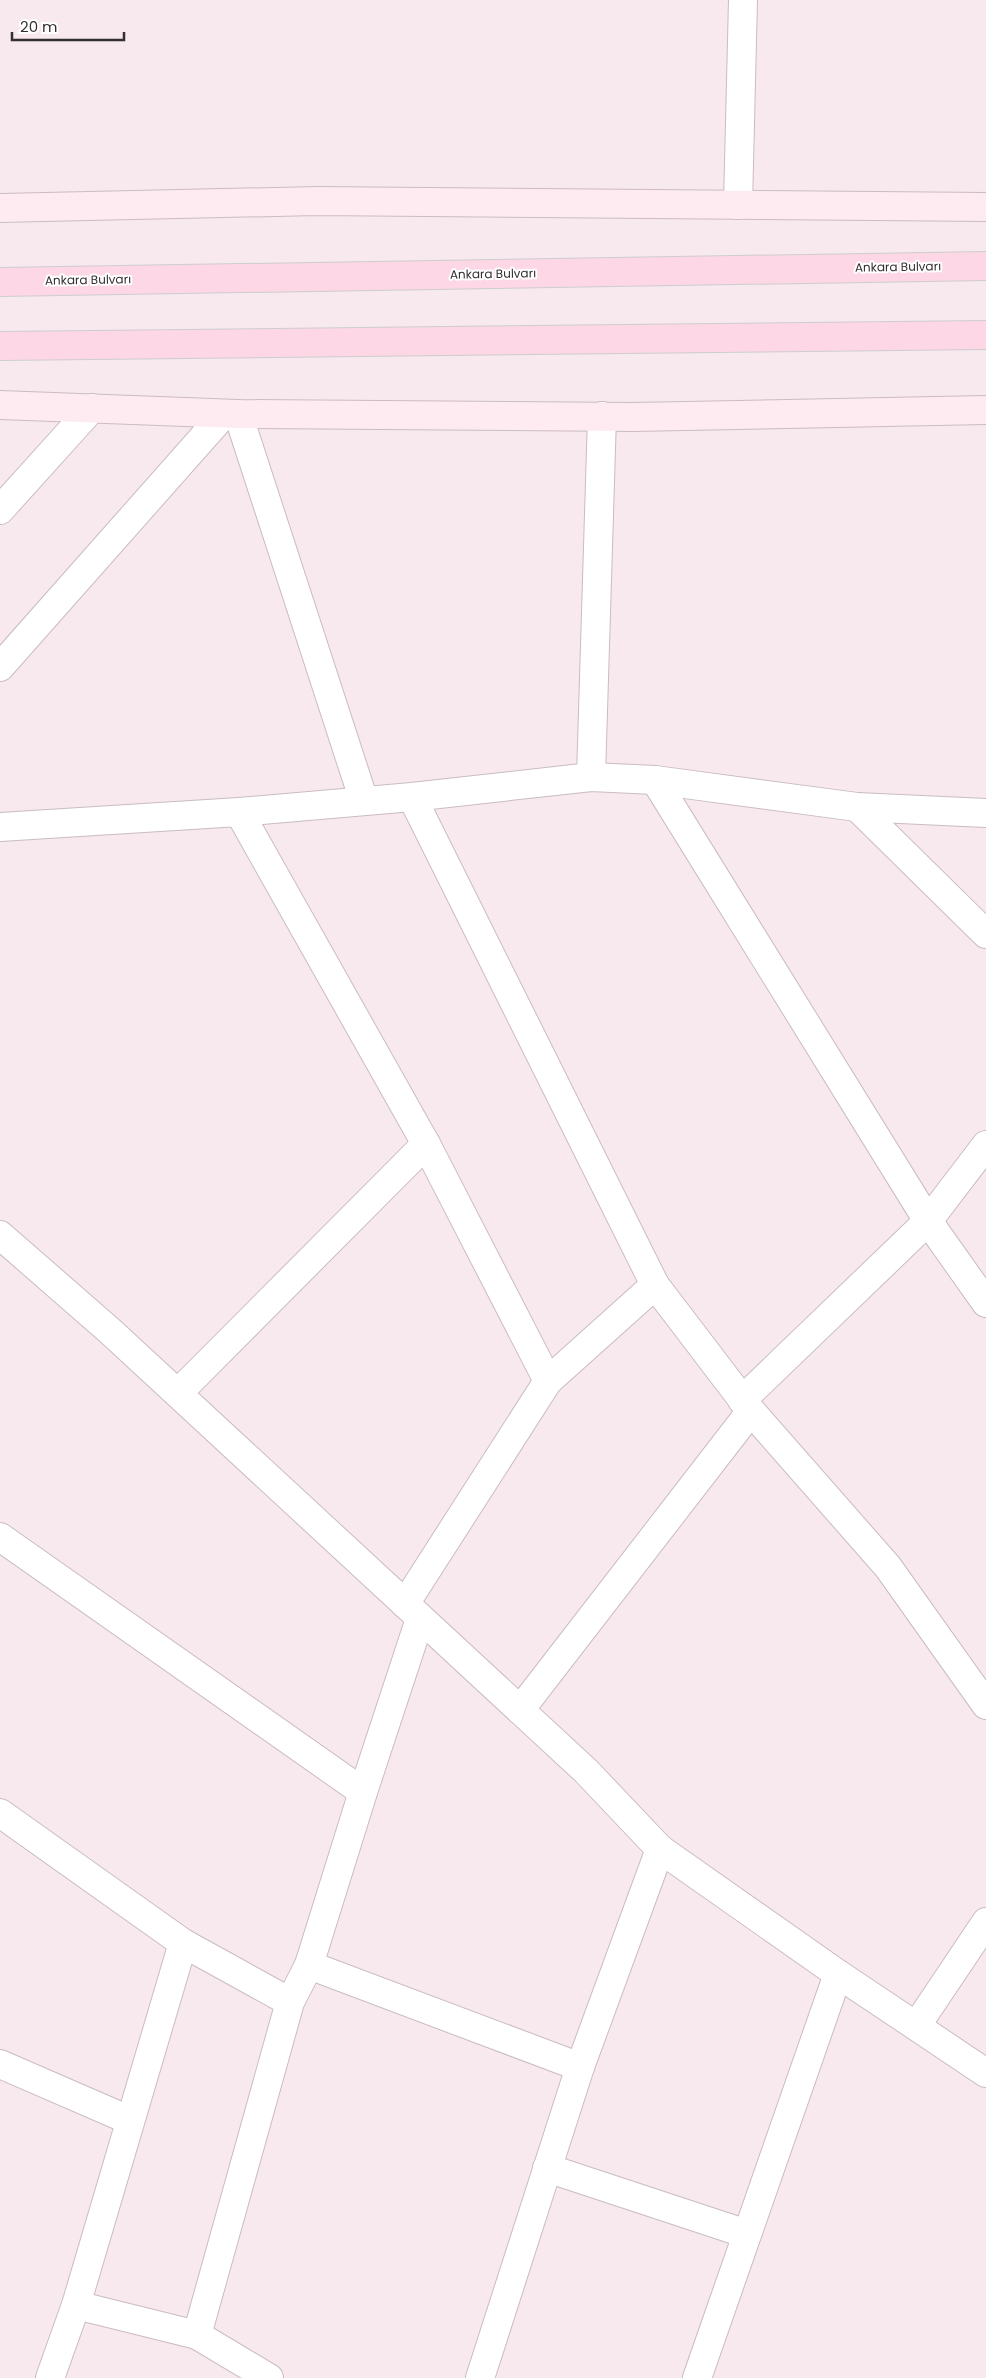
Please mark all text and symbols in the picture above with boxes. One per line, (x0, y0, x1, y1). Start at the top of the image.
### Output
scale bar (12, 10, 125, 42)
text: 20 m (20, 16, 58, 37)
street label: Ankara Bulvarı (855, 257, 941, 276)
street label: Ankara Bulvarı (450, 264, 536, 283)
street label: Ankara Bulvarı (45, 270, 131, 289)

